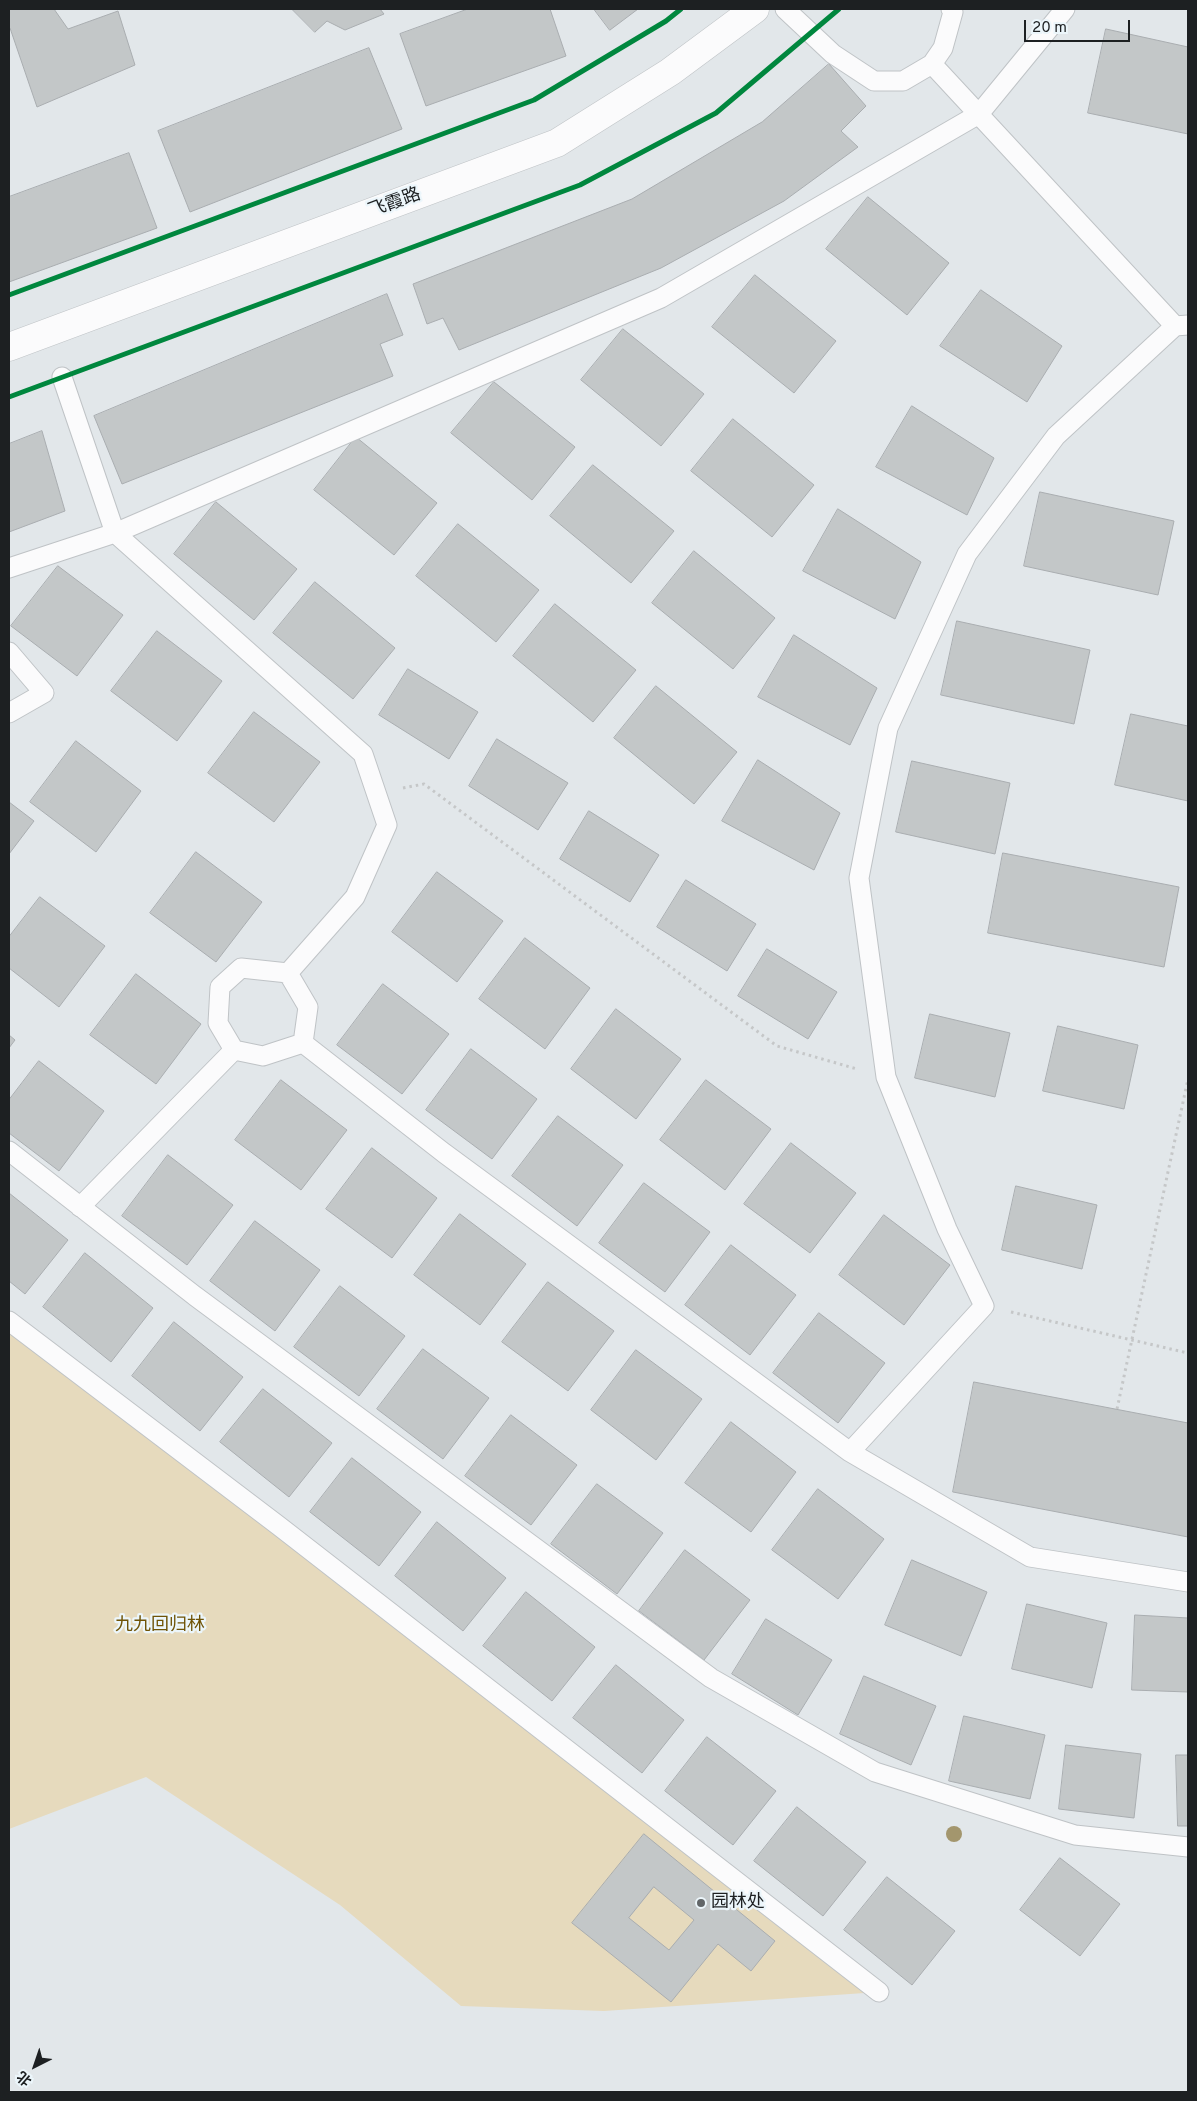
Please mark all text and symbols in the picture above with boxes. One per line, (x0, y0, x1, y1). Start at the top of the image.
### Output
scale bar (1027, 10, 1133, 42)
text: 20 m (1032, 19, 1067, 38)
street label: 飞霞路 (366, 185, 424, 223)
park label: 九九回归林 (115, 1615, 205, 1637)
place label: 园林处 (711, 1892, 765, 1914)
marker: 园林处 (695, 1897, 707, 1909)
north arrow (10, 2041, 60, 2091)
text: 北 (14, 2067, 36, 2089)

